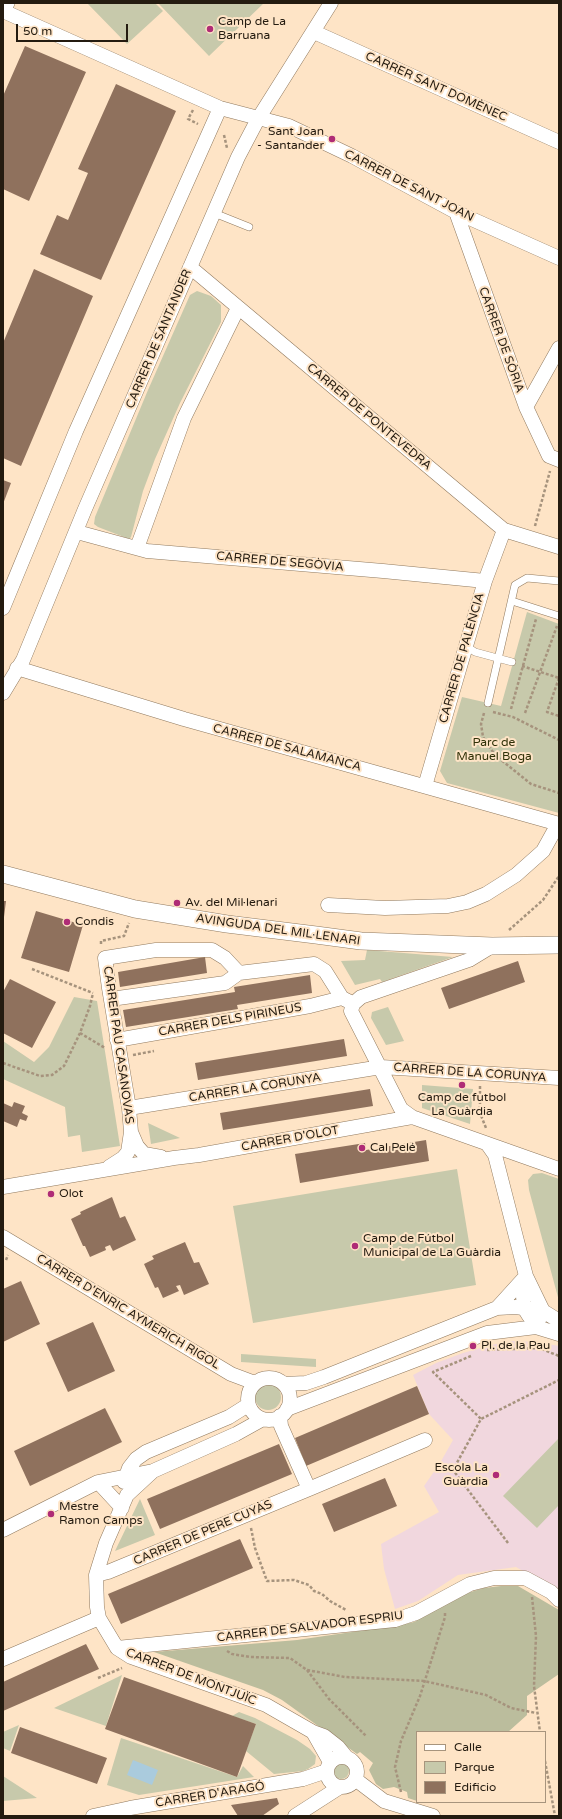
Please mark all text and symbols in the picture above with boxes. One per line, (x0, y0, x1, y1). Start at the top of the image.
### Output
place label: Camp de La Barruana (218, 15, 286, 43)
scale bar (18, 16, 130, 42)
text: 50 m (23, 24, 52, 38)
marker: Camp de La Barruana (205, 24, 215, 34)
street label: CARRER SANT DOMÈNEC (363, 49, 509, 125)
place label: Sant Joan - Santander (257, 125, 324, 153)
marker: Sant Joan - Santander (327, 134, 337, 144)
street label: CARRER DE SANT JOAN (342, 147, 476, 225)
street label: CARRER DE SANTANDER (123, 267, 195, 411)
street label: CARRER DE SÒRIA (475, 285, 527, 395)
street label: CARRER DE PONTEVEDRA (304, 361, 434, 473)
street label: CARRER DE SEGÒVIA (216, 549, 344, 575)
street label: CARRER DE PALÈNCIA (436, 591, 488, 725)
street label: CARRER DE SALAMANCA (211, 721, 363, 775)
park label: Parc de Manuel Boga (456, 736, 532, 764)
place label: Av. del Mil·lenari (185, 896, 277, 910)
marker: Av. del Mil·lenari (172, 898, 182, 908)
street label: AVINGUDA DEL MIL·LENARI (195, 911, 361, 949)
place label: Condis (75, 915, 114, 929)
marker: Condis (62, 917, 72, 927)
street label: CARRER PAU CASANOVAS (100, 965, 136, 1125)
street label: CARRER DELS PIRINEUS (157, 1000, 303, 1040)
street label: CARRER DE LA CORUNYA (393, 1060, 547, 1086)
street label: CARRER LA CORUNYA (188, 1070, 322, 1106)
marker: Camp de futbol La Guàrdia (457, 1080, 467, 1090)
place label: Camp de futbol La Guàrdia (418, 1091, 506, 1119)
street label: CARRER D'OLOT (240, 1123, 340, 1155)
place label: Cal Pelé (370, 1141, 416, 1155)
marker: Cal Pelé (357, 1143, 367, 1153)
place label: Olot (59, 1187, 83, 1201)
marker: Olot (46, 1189, 56, 1199)
place label: Camp de Fútbol Municipal de La Guàrdia (363, 1232, 501, 1260)
marker: Camp de Fútbol Municipal de La Guàrdia (350, 1241, 360, 1251)
street label: CARRER D'ENRIC AYMERICH RIGOL (34, 1251, 222, 1373)
place label: Pl. de la Pau (481, 1339, 550, 1353)
marker: Pl. de la Pau (468, 1341, 478, 1351)
place label: Escola La Guàrdia (435, 1461, 488, 1489)
marker: Escola La Guàrdia (491, 1470, 501, 1480)
street label: CARRER DE PERE CUYÀS (131, 1497, 275, 1569)
place label: Mestre Ramon Camps (59, 1500, 142, 1528)
marker: Mestre Ramon Camps (46, 1509, 56, 1519)
street label: CARRER DE SALVADOR ESPRIU (216, 1608, 404, 1646)
street label: CARRER DE MONTJUÏC (124, 1646, 258, 1708)
legend (416, 1731, 546, 1803)
text: Calle (454, 1740, 482, 1754)
text: Parque (454, 1760, 495, 1774)
street label: CARRER D'ARAGÓ (154, 1779, 266, 1811)
text: Edificio (454, 1780, 496, 1794)

